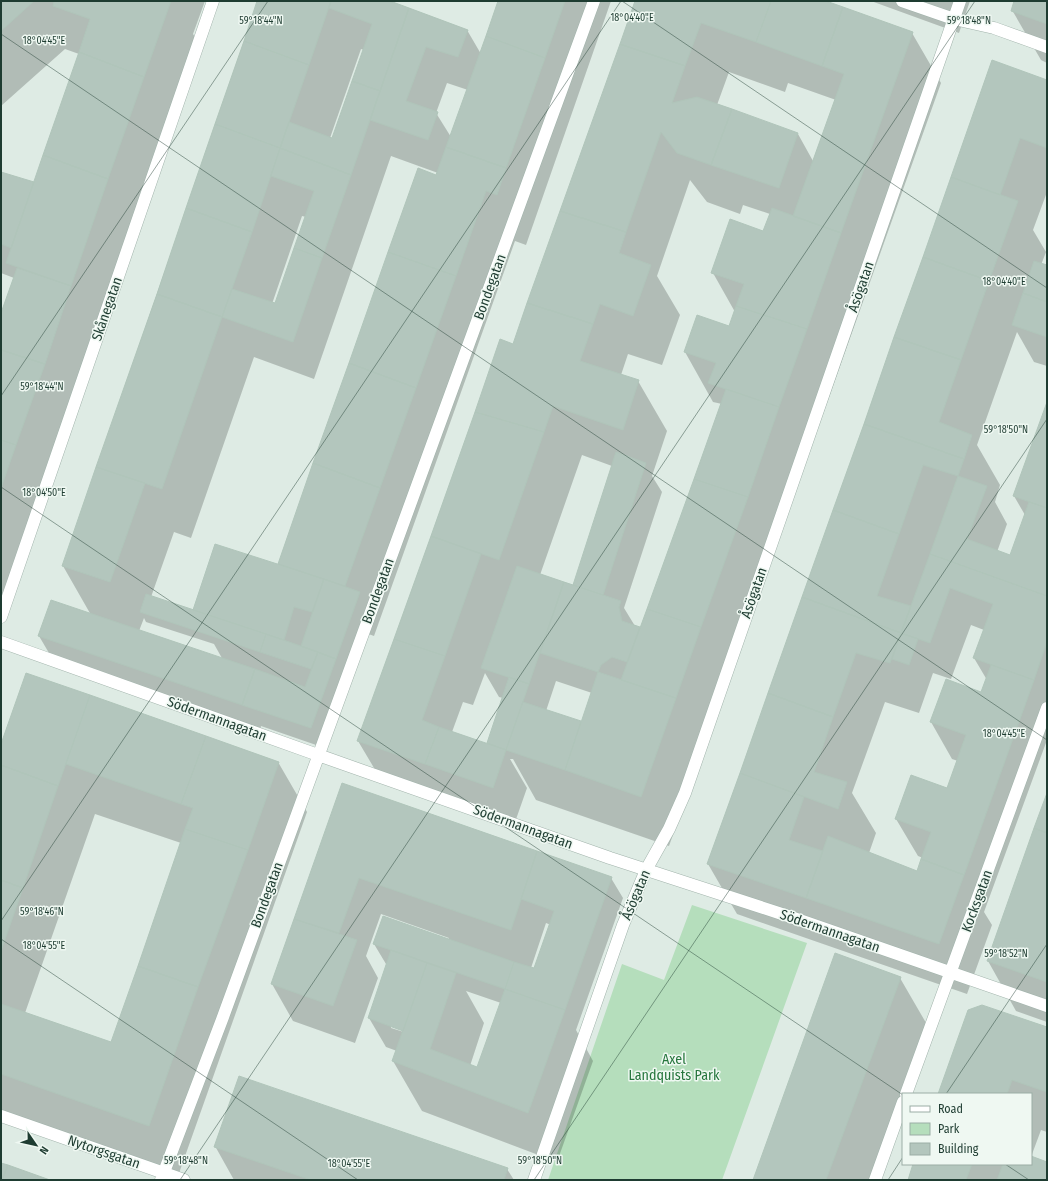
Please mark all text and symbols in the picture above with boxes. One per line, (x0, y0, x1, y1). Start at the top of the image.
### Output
text: 18°04'40"E (610, 12, 654, 24)
text: 59°18'44"N (239, 15, 283, 27)
text: 59°18'48"N (947, 15, 991, 27)
text: 18°04'45"E (23, 35, 65, 47)
street label: Bondegatan (470, 252, 510, 322)
street label: Åsögatan (843, 259, 878, 315)
street label: Skånegatan (88, 275, 126, 343)
text: 18°04'40"E (982, 276, 1026, 288)
text: 59°18'44"N (20, 381, 64, 393)
text: 59°18'50"N (984, 424, 1028, 436)
text: 18°04'50"E (22, 487, 66, 499)
street label: Bondegatan (358, 556, 398, 626)
street label: Åsögatan (736, 565, 771, 621)
street label: Södermannagatan (165, 693, 269, 745)
text: 18°04'45"E (983, 728, 1025, 740)
street label: Södermannagatan (471, 801, 575, 853)
street label: Bondegatan (247, 860, 287, 930)
street label: Åsögatan (617, 867, 654, 923)
street label: Kocksgatan (958, 868, 996, 934)
text: 59°18'46"N (20, 906, 64, 918)
street label: Södermannagatan (778, 906, 882, 956)
text: 18°04'55"E (23, 940, 66, 952)
text: 59°18'52"N (984, 948, 1028, 960)
park label: Axel Landquists Park (629, 1051, 720, 1084)
legend (902, 1093, 1032, 1165)
text: Road (938, 1102, 963, 1116)
text: Park (938, 1122, 960, 1136)
north arrow (16, 1125, 56, 1165)
street label: Nytorgsgatan (66, 1132, 142, 1172)
text: Building (938, 1142, 979, 1156)
text: N (37, 1144, 51, 1157)
text: 59°18'48"N (164, 1155, 208, 1167)
text: 59°18'50"N (518, 1155, 562, 1167)
text: 18°04'55"E (328, 1158, 371, 1170)

